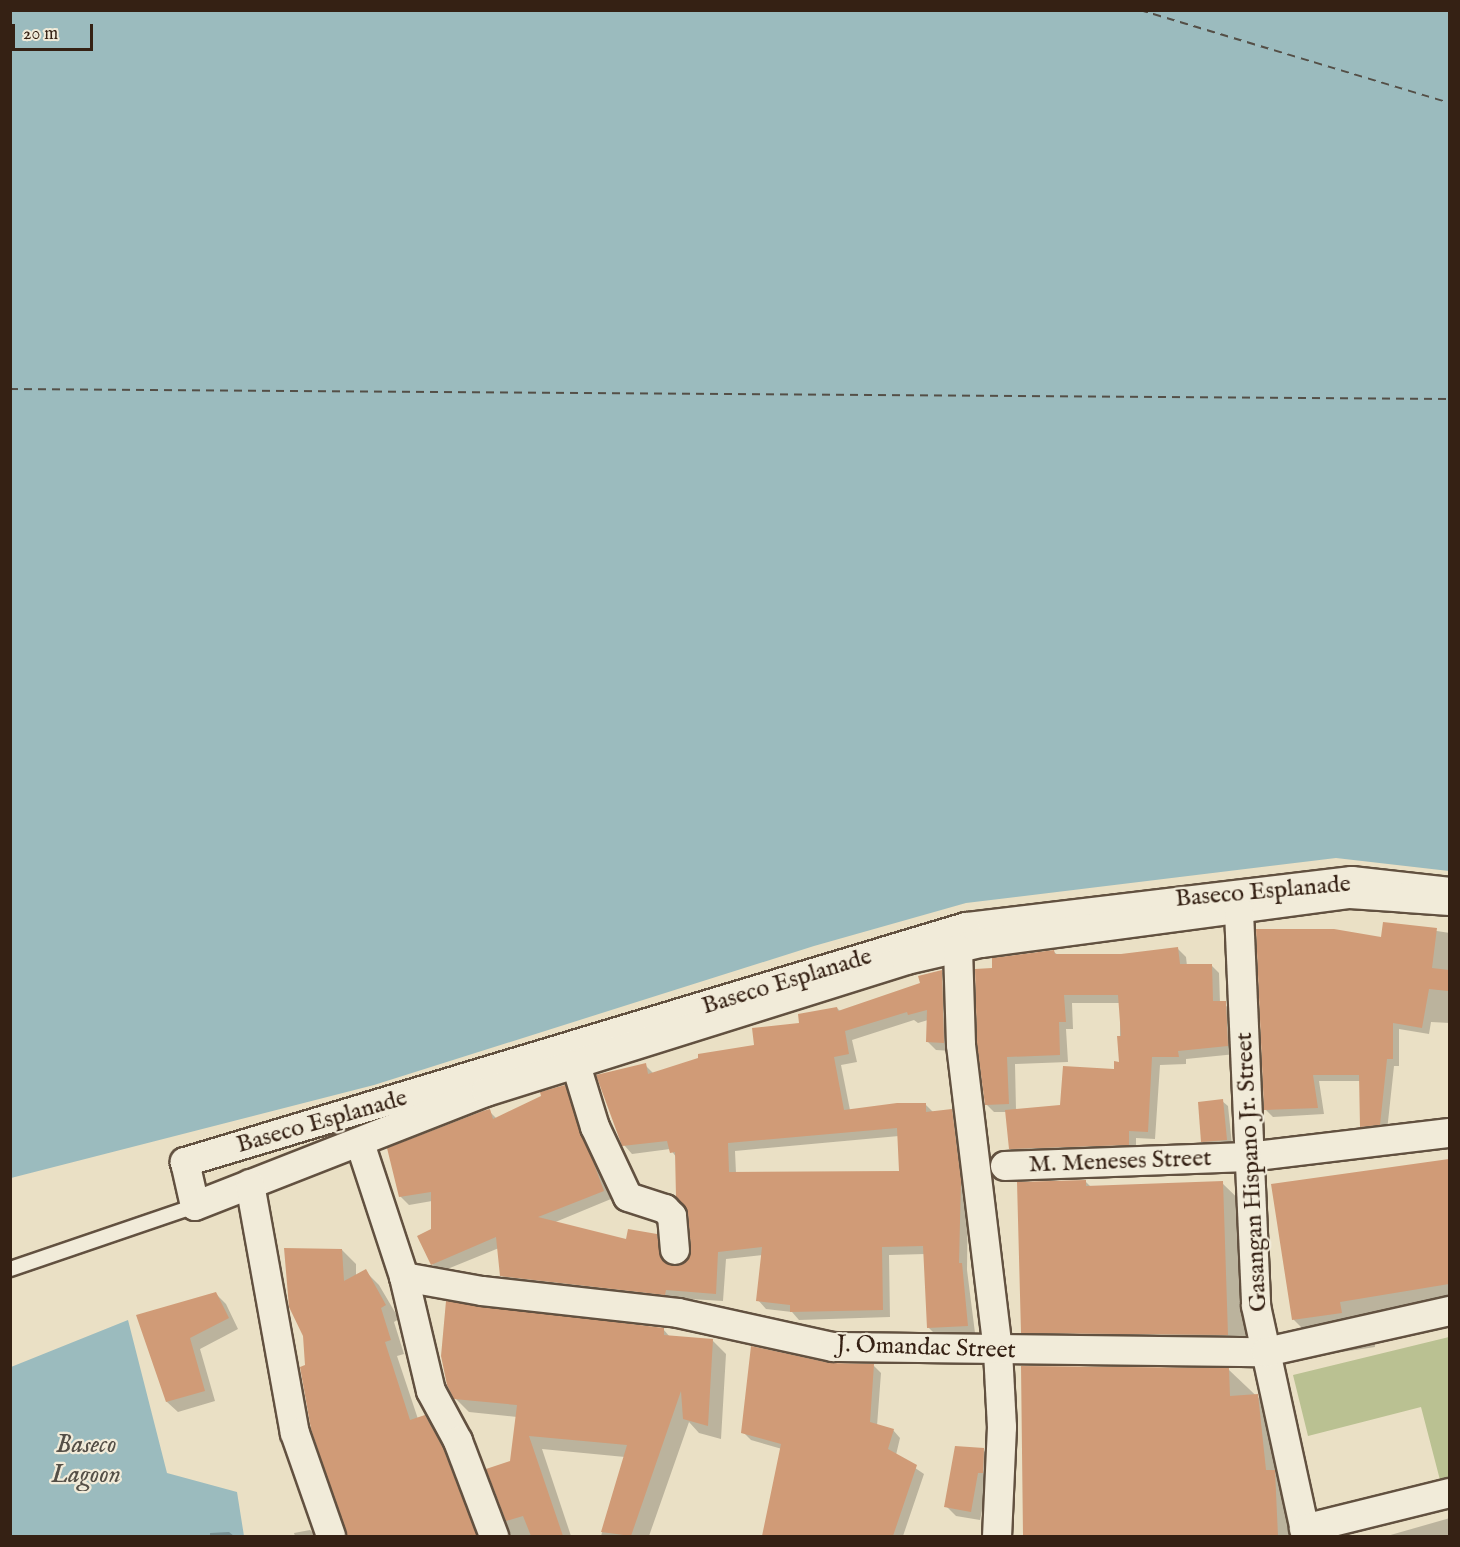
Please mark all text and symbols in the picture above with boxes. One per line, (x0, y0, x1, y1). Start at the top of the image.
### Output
scale bar (15, 12, 96, 50)
text: 20 m (23, 23, 58, 46)
street label: Baseco Esplanade (1174, 870, 1352, 914)
street label: Baseco Esplanade (699, 942, 875, 1022)
street label: Gasangan Hispano Jr. Street (1230, 1031, 1274, 1313)
street label: Baseco Esplanade (233, 1084, 411, 1160)
street label: M. Meneses Street (1028, 1144, 1212, 1180)
street label: J. Omandac Street (836, 1330, 1016, 1366)
water label: Baseco Lagoon (51, 1429, 121, 1490)

